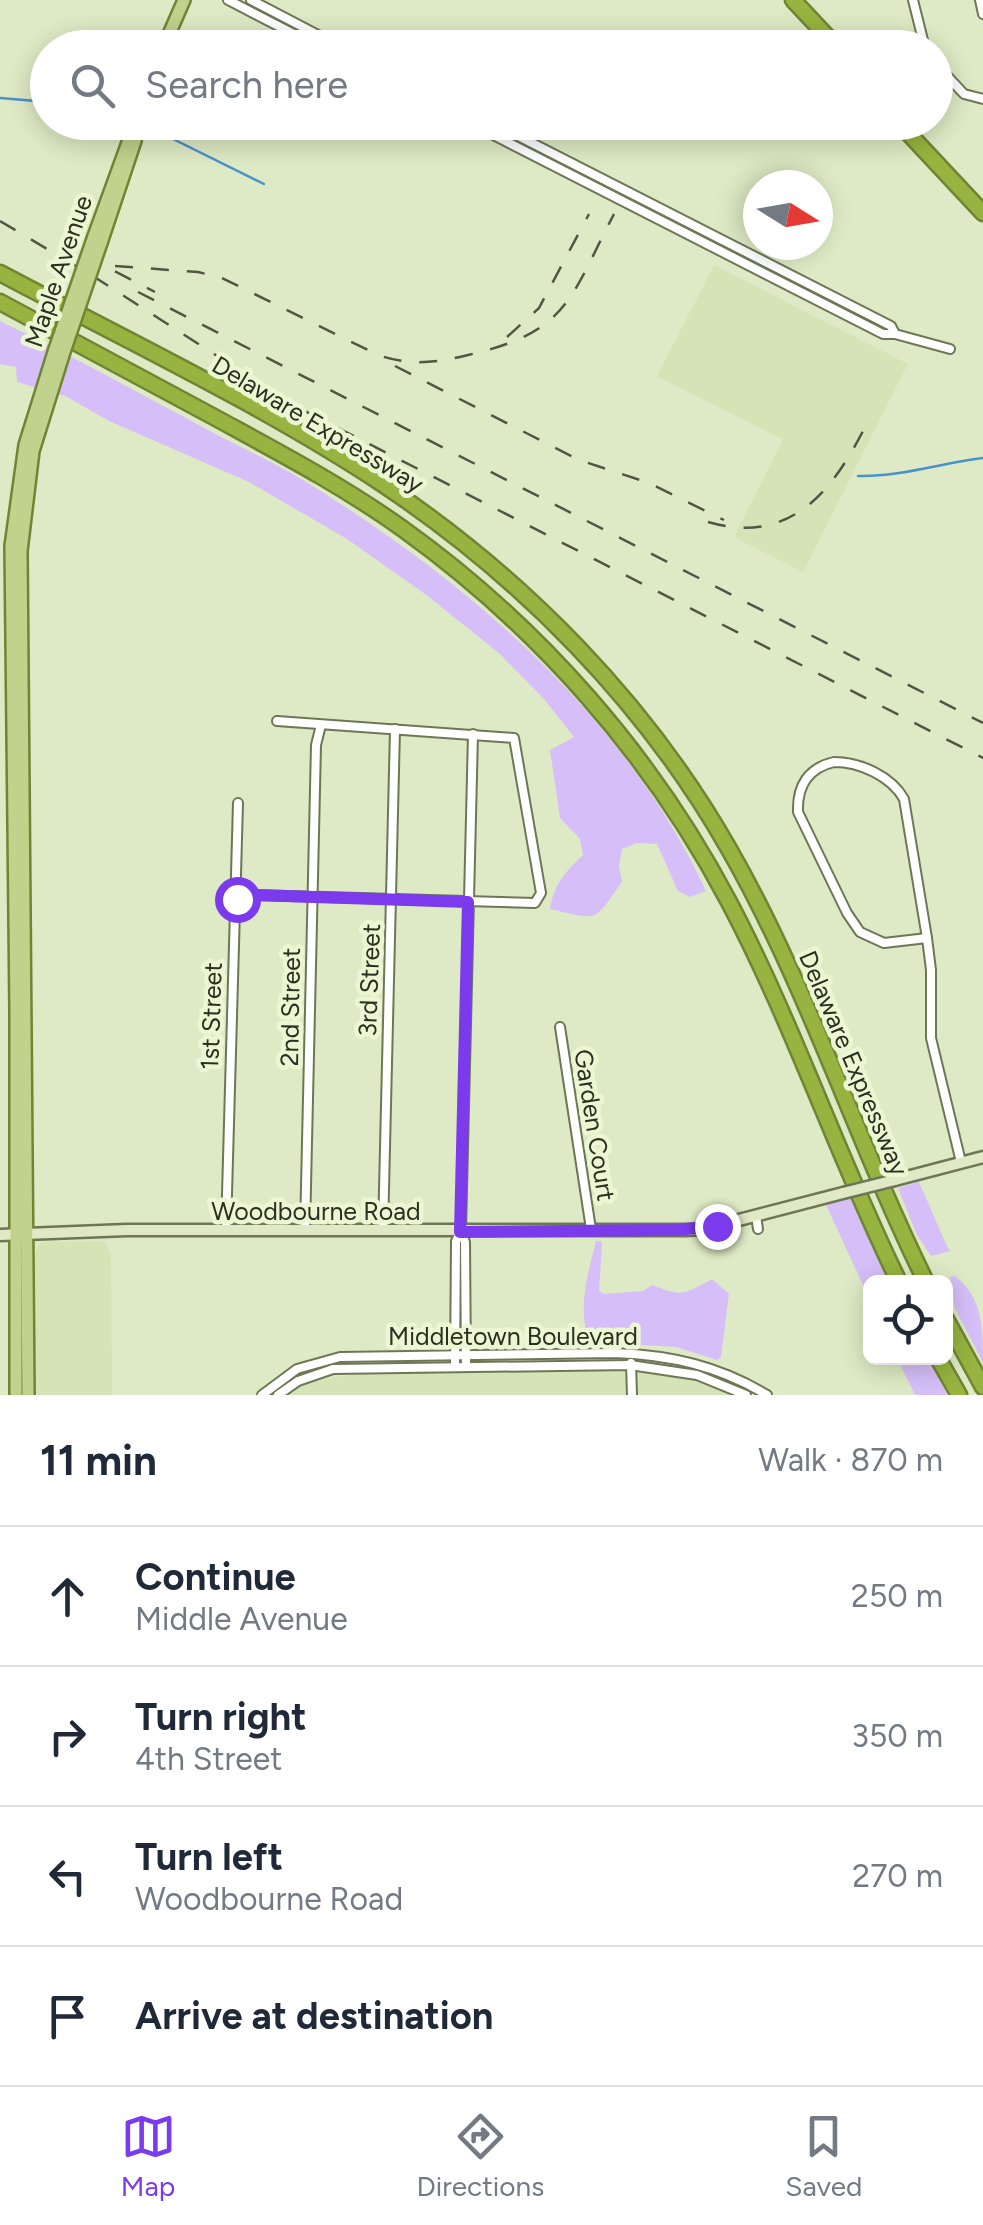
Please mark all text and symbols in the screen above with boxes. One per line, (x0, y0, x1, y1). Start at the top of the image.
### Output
search box (30, 30, 953, 140)
icon: search (65, 58, 120, 113)
text: Search here (145, 62, 348, 108)
north arrow (743, 170, 833, 260)
street label: Maple Avenue (18, 191, 98, 351)
street label: Delaware Expressway (207, 349, 429, 499)
route start (215, 877, 261, 923)
street label: 3rd Street (352, 923, 386, 1037)
street label: Delaware Expressway (793, 946, 915, 1180)
street label: 2nd Street (274, 947, 306, 1067)
street label: 1st Street (194, 962, 228, 1070)
street label: Garden Court (568, 1047, 622, 1203)
street label: Woodbourne Road (211, 1196, 421, 1226)
route end (695, 1204, 741, 1250)
map controls (863, 1275, 953, 1365)
button: locate (863, 1275, 953, 1365)
street label: Middletown Boulevard (388, 1321, 638, 1351)
text: 11 min (40, 1435, 157, 1486)
text: Walk · 870 m (758, 1441, 943, 1479)
text: Continue (135, 1554, 296, 1600)
icon: ahead (40, 1569, 95, 1624)
text: 250 m (851, 1577, 943, 1615)
text: Middle Avenue (135, 1600, 348, 1638)
text: Turn right (135, 1694, 307, 1740)
icon: right (40, 1709, 95, 1764)
text: 350 m (852, 1717, 943, 1755)
text: 4th Street (135, 1740, 282, 1778)
text: Turn left (135, 1834, 283, 1880)
icon: left (40, 1849, 95, 1904)
text: 270 m (852, 1857, 943, 1895)
text: Woodbourne Road (135, 1880, 403, 1918)
icon: arrive (40, 1989, 95, 2044)
text: Arrive at destination (135, 1993, 493, 2039)
tab: Map (121, 2109, 176, 2203)
tab: Directions (417, 2109, 544, 2203)
tab: Saved (785, 2109, 862, 2203)

